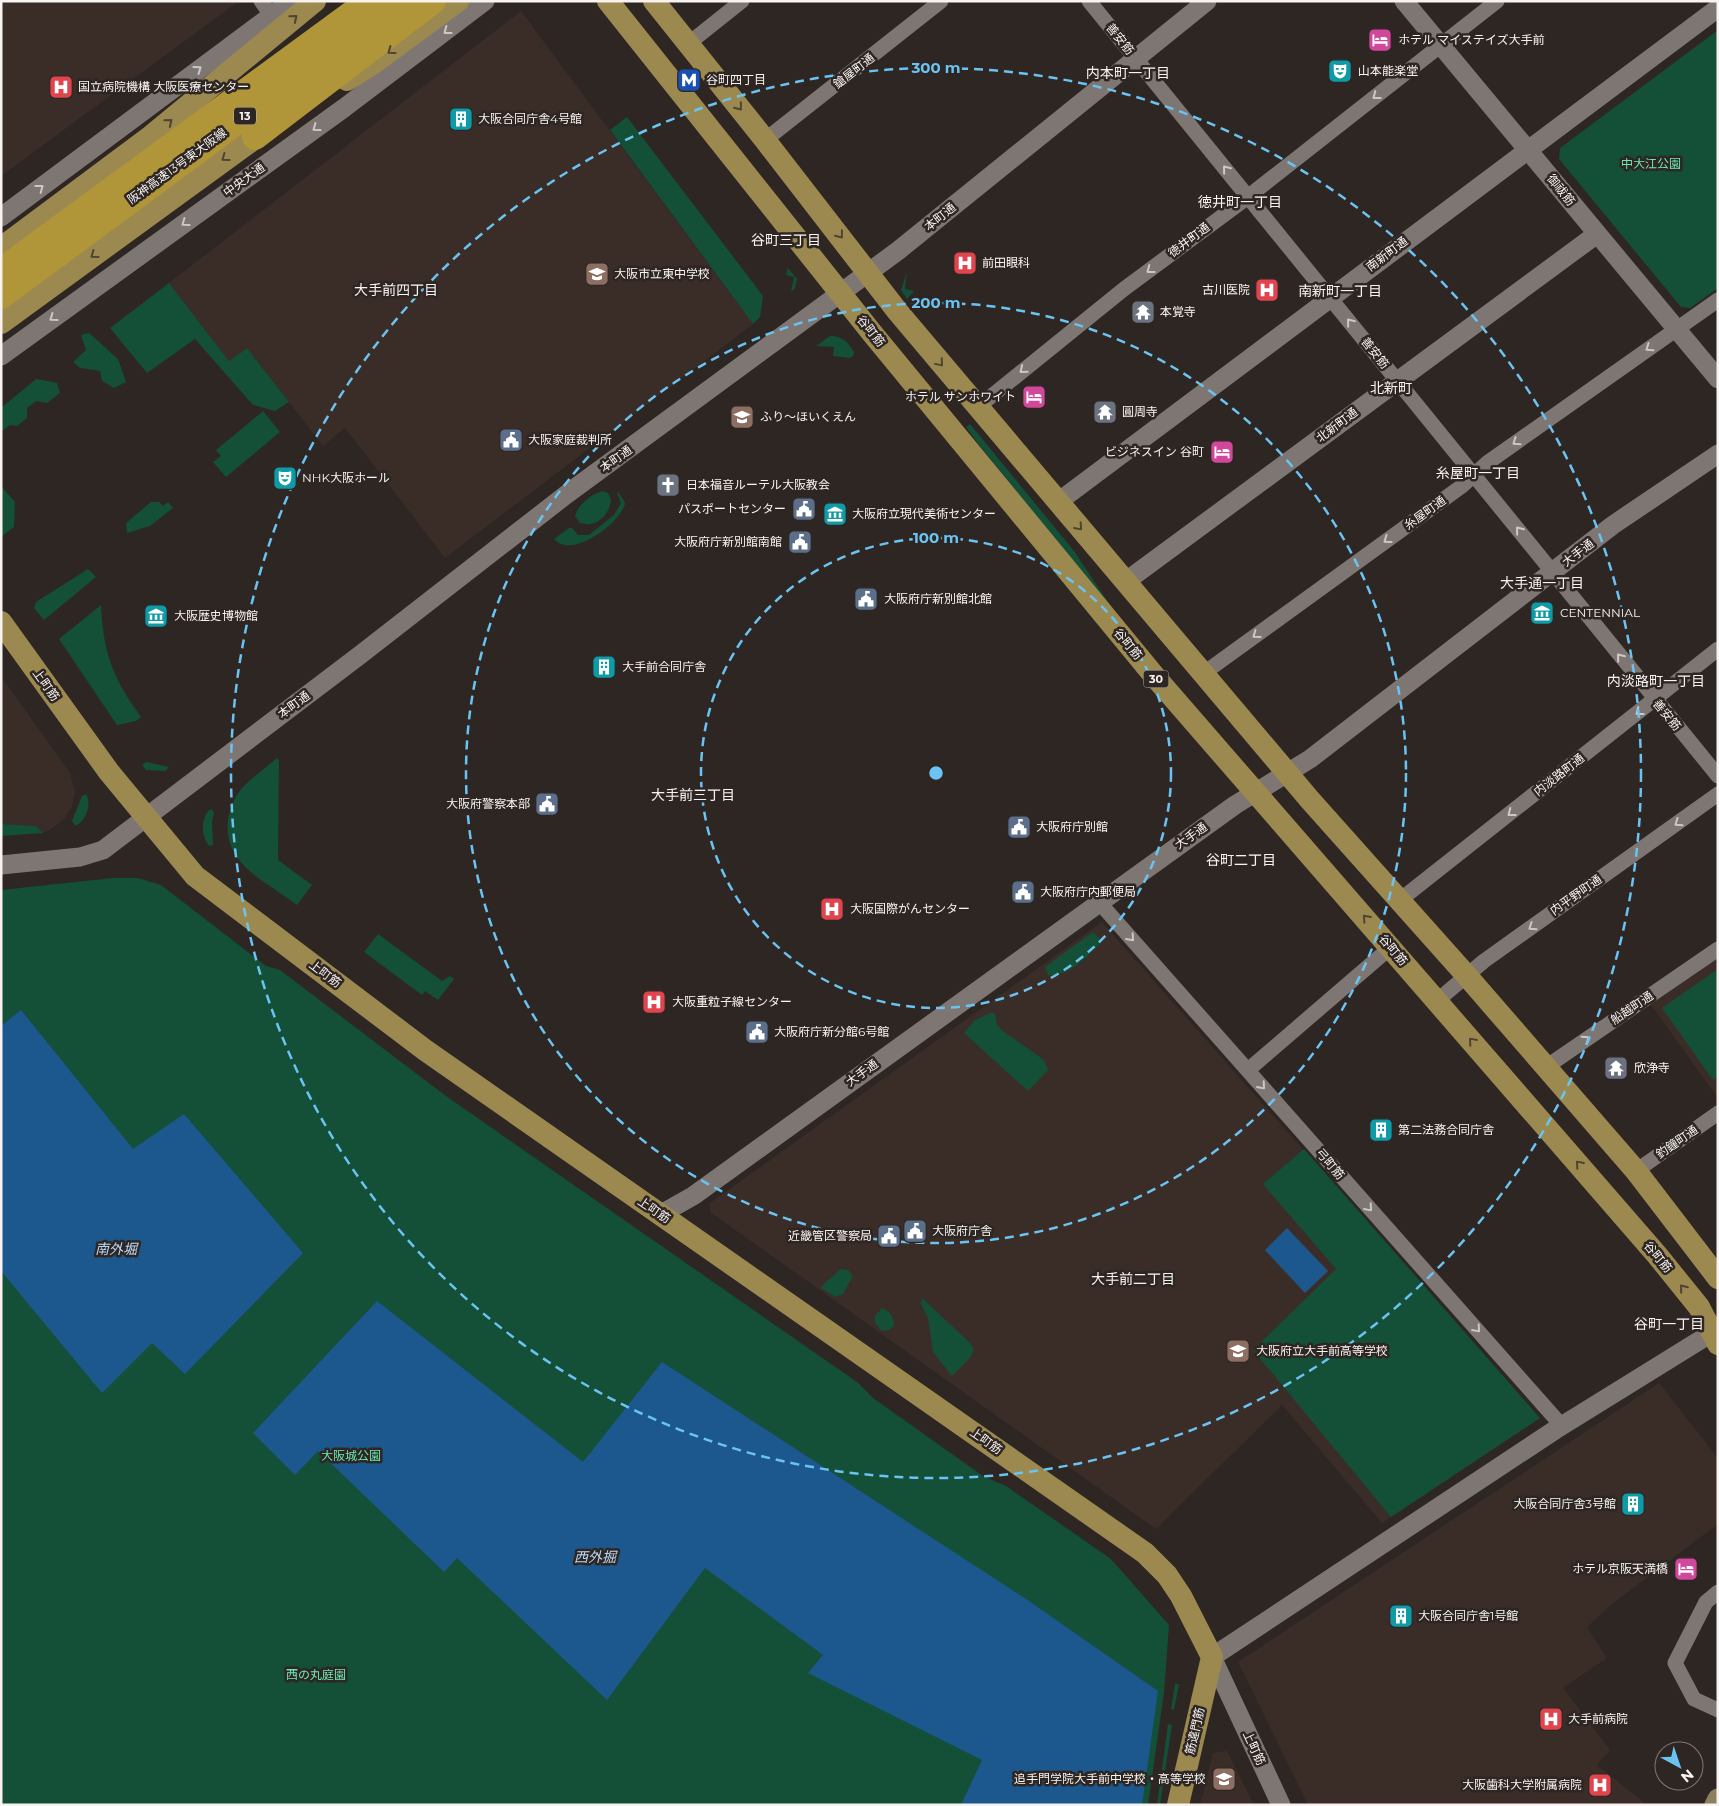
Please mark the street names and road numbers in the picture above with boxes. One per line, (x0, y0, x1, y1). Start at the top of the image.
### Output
street label: 善安筋 (1103, 20, 1138, 57)
street label: 鎗屋町通 (830, 50, 877, 91)
road number: 13 (234, 108, 256, 124)
street label: 阪神高速13号東大阪線 (124, 125, 229, 207)
street label: 中央大通 (220, 159, 268, 200)
street label: 御祓筋 (1544, 171, 1579, 208)
street label: 本町通 (921, 199, 958, 234)
street label: 徳井町通 (1165, 219, 1212, 260)
street label: 南新町通 (1363, 233, 1410, 274)
street label: 谷町筋 (854, 312, 889, 349)
street label: 善安筋 (1358, 334, 1393, 371)
street label: 北新町通 (1313, 404, 1360, 445)
street label: 本町通 (597, 442, 635, 475)
street label: 糸屋町通 (1401, 492, 1449, 533)
street label: 大手通 (1559, 536, 1597, 569)
street label: 谷町筋 (1111, 625, 1146, 662)
street label: 上町筋 (30, 666, 63, 704)
road number: 30 (1144, 671, 1168, 688)
street label: 本町通 (275, 688, 313, 721)
street label: 善安筋 (1650, 696, 1685, 733)
street label: 内淡路町通 (1530, 750, 1587, 799)
street label: 大手通 (1172, 819, 1210, 852)
street label: 内平野町通 (1547, 871, 1605, 918)
street label: 谷町筋 (1376, 931, 1411, 968)
street label: 上町筋 (306, 957, 344, 990)
street label: 船越町通 (1608, 988, 1656, 1027)
street label: 大手通 (843, 1056, 881, 1089)
street label: 釣鐘町通 (1653, 1122, 1701, 1162)
street label: 弓町筋 (1313, 1145, 1348, 1182)
street label: 上町筋 (635, 1193, 673, 1226)
street label: 谷町筋 (1641, 1238, 1676, 1275)
street label: 上町筋 (967, 1424, 1005, 1457)
street label: 筋違門筋 (1182, 1706, 1207, 1756)
street label: 上町筋 (1240, 1728, 1269, 1767)

